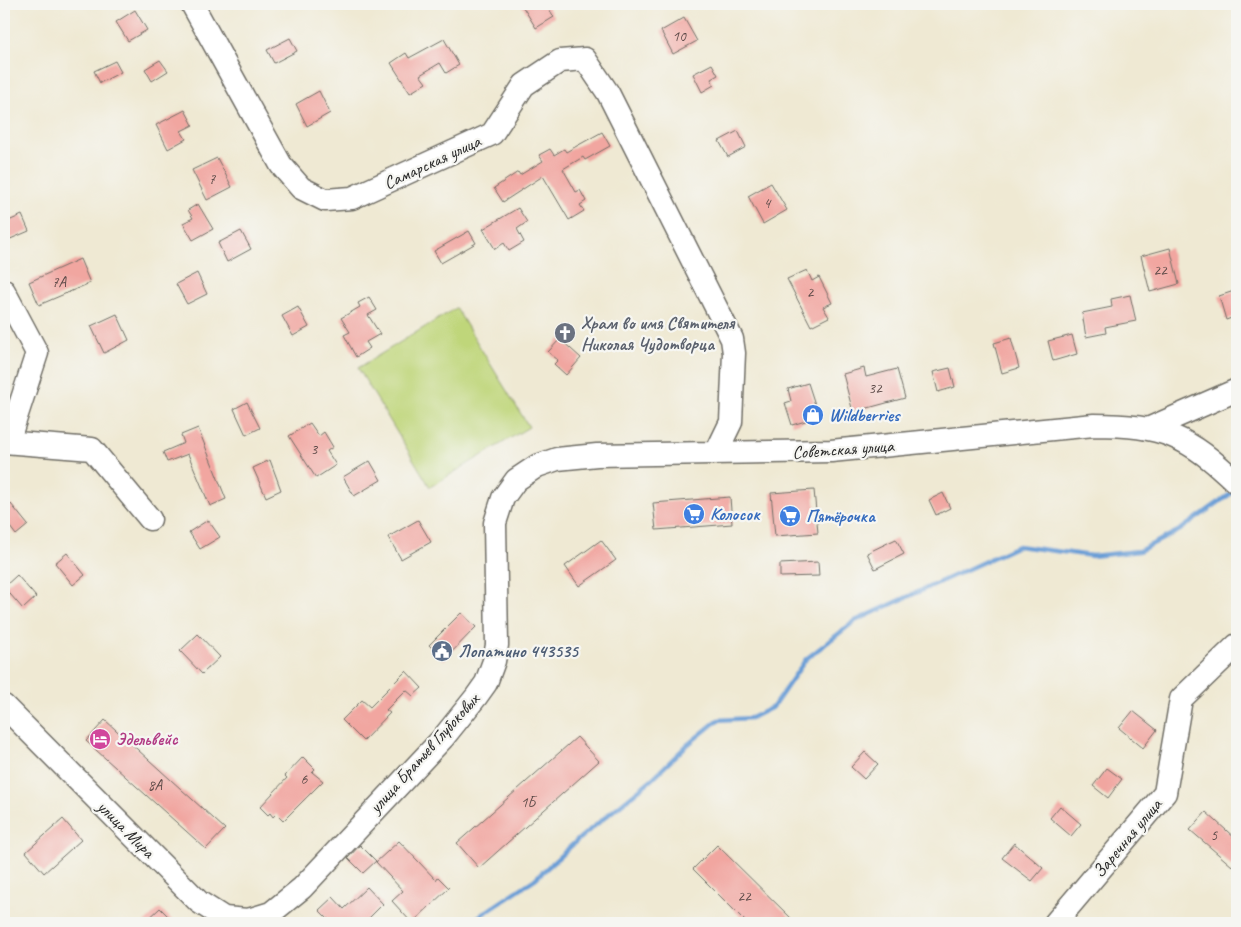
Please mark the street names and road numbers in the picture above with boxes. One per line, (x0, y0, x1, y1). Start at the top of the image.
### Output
street label: Самарская улица (380, 129, 485, 194)
street label: Советская улица (792, 434, 896, 464)
street label: улица Братьев Глубоковых (364, 687, 485, 818)
street label: Заречная улица (1088, 793, 1167, 882)
street label: улица Мира (92, 795, 161, 864)

